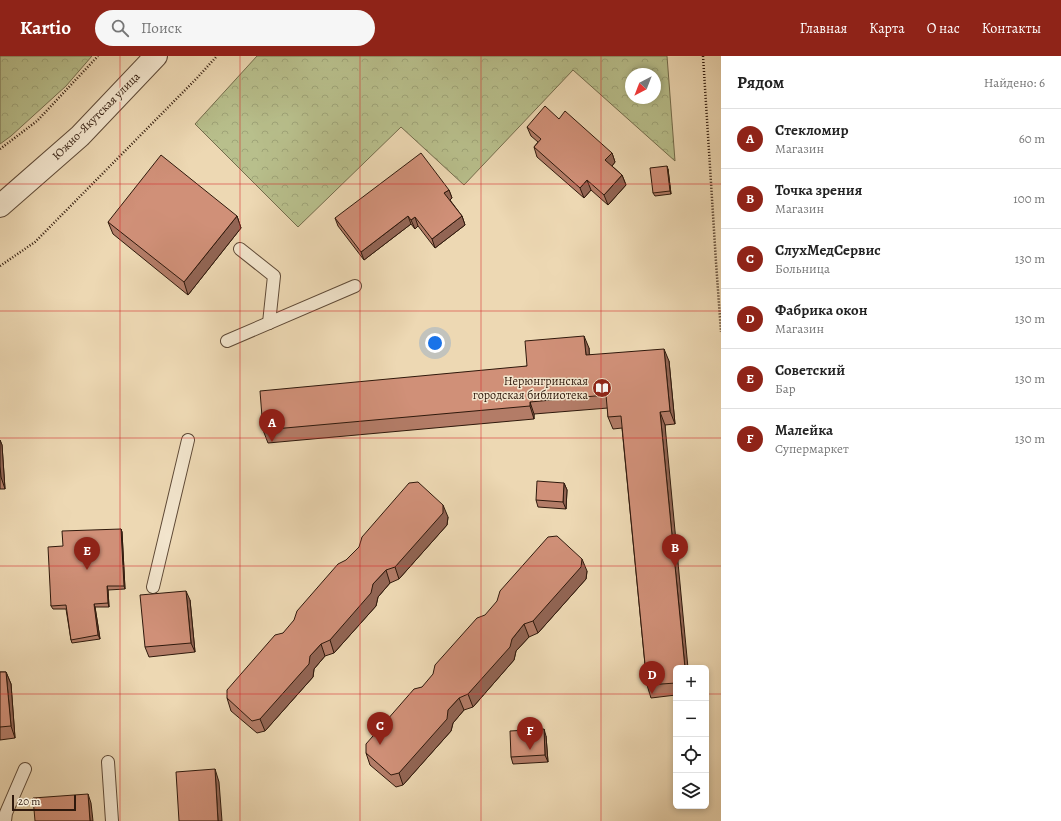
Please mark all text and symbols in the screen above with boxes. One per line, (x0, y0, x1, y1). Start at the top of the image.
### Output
search box (95, 10, 375, 46)
text: Kartio (20, 15, 71, 41)
icon: search (109, 17, 131, 39)
text: Поиск (141, 18, 182, 38)
text: Главная (800, 19, 847, 38)
text: Карта (869, 19, 905, 38)
text: О нас (927, 19, 960, 38)
text: Контакты (982, 19, 1041, 38)
street label: Южно-Якутская улица (48, 68, 144, 164)
north arrow (625, 68, 661, 104)
text: Рядом (737, 71, 784, 94)
text: Найдено: 6 (984, 74, 1045, 91)
text: Стекломир (775, 120, 848, 140)
text: A (746, 130, 754, 147)
text: 60 m (1019, 130, 1045, 147)
text: Магазин (775, 140, 824, 157)
text: Точка зрения (775, 180, 862, 200)
text: B (746, 190, 754, 207)
text: 100 m (1013, 190, 1045, 207)
text: Магазин (775, 200, 824, 217)
text: СлухМедСервис (775, 240, 881, 260)
text: C (746, 250, 754, 267)
text: 130 m (1015, 250, 1045, 267)
text: Больница (775, 260, 830, 277)
text: Фабрика окон (775, 300, 868, 320)
text: D (745, 310, 755, 327)
text: 130 m (1015, 310, 1045, 327)
text: Магазин (775, 320, 824, 337)
your location (425, 333, 445, 353)
text: Советский (775, 360, 845, 380)
text: E (746, 370, 754, 387)
text: 130 m (1015, 370, 1045, 387)
place label: Нерюнгринская городская библиотека (473, 373, 588, 403)
library icon: Нерюнгринская городская библиотека (591, 377, 613, 399)
text: Бар (775, 380, 796, 397)
pin: A (259, 409, 285, 442)
text: Малейка (775, 420, 833, 440)
text: F (747, 430, 753, 447)
text: 130 m (1015, 430, 1045, 447)
text: Супермаркет (775, 440, 849, 457)
pin: B (662, 534, 688, 567)
pin: E (74, 537, 100, 570)
pin: D (639, 661, 665, 694)
map controls (673, 665, 709, 809)
button: + (673, 665, 709, 701)
button: − (673, 701, 709, 737)
pin: C (367, 712, 393, 745)
pin: F (517, 717, 543, 750)
button: locate (673, 737, 709, 773)
button: layers (673, 773, 709, 809)
scale bar (12, 793, 76, 812)
text: 20 m (18, 794, 40, 809)

